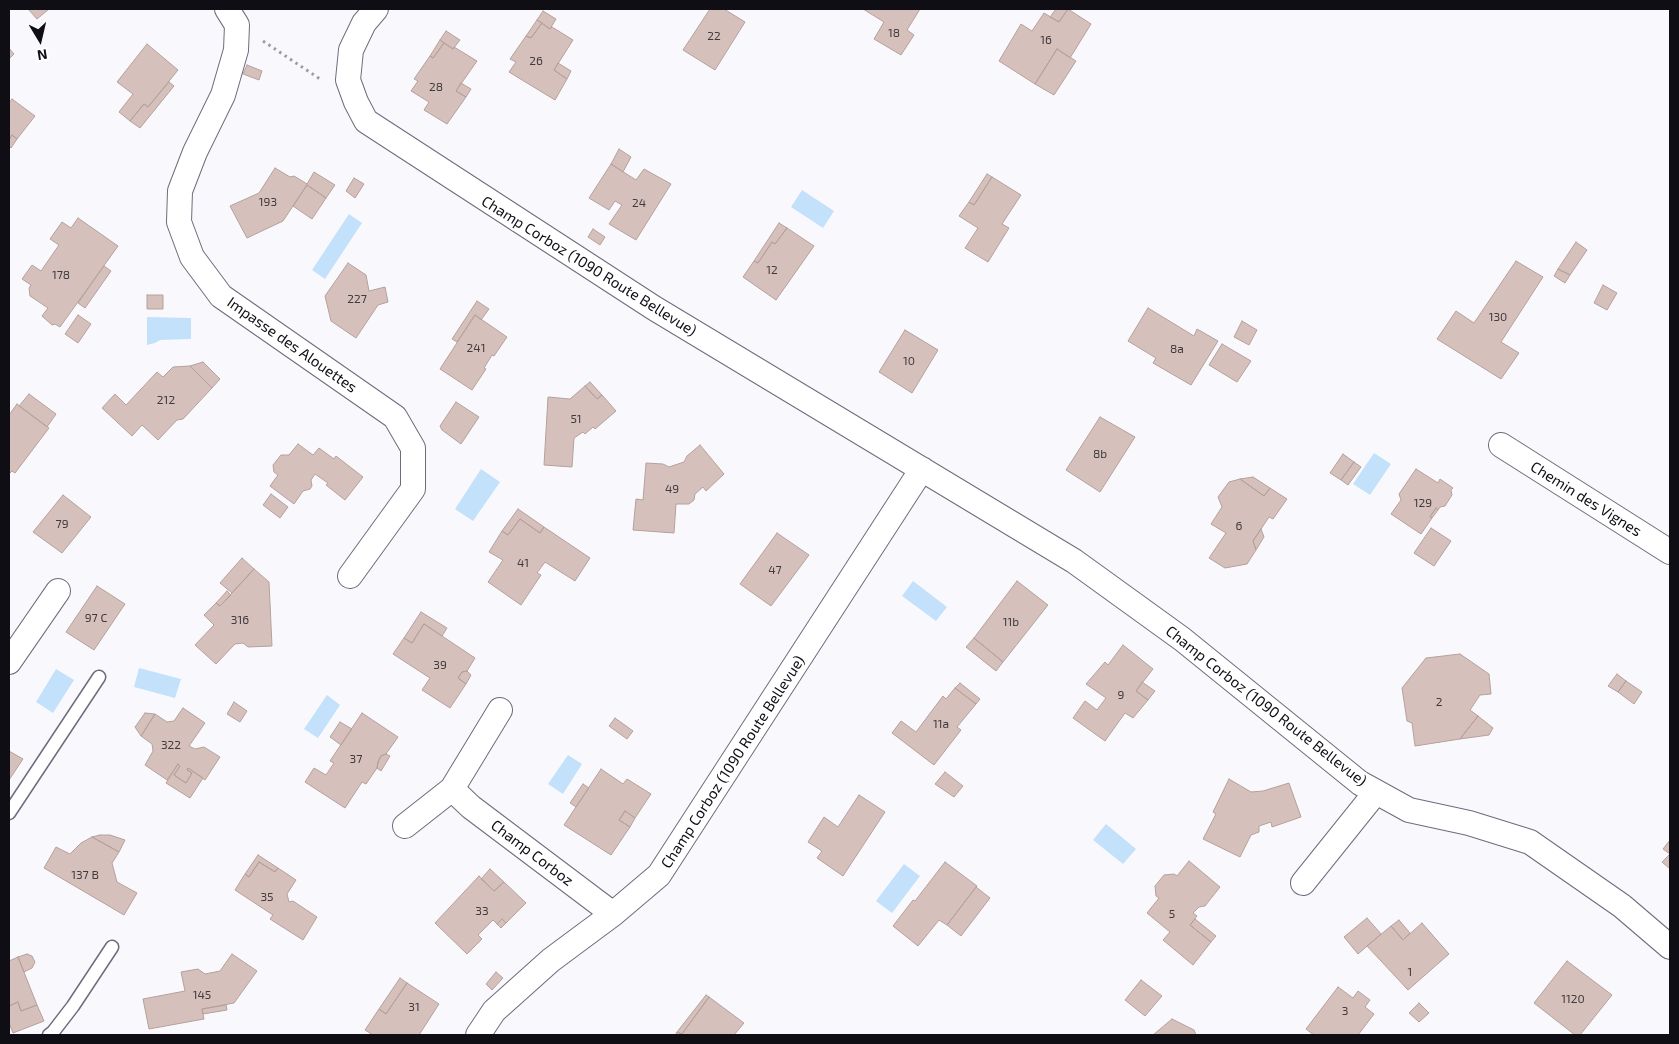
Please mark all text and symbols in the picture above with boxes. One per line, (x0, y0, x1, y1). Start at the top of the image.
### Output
north arrow (15, 15, 65, 65)
house number: 18 (888, 26, 900, 40)
house number: 22 (707, 29, 721, 43)
house number: 16 (1040, 33, 1052, 47)
text: N (36, 46, 49, 64)
house number: 26 (529, 54, 543, 68)
house number: 28 (429, 80, 443, 94)
street label: Champ Corboz (1090 Route Bellevue) (478, 192, 700, 340)
house number: 193 (259, 195, 277, 209)
house number: 24 (632, 196, 646, 210)
house number: 12 (766, 263, 778, 277)
house number: 178 (52, 268, 70, 282)
house number: 227 (347, 292, 367, 306)
street label: Impasse des Alouettes (224, 293, 360, 397)
house number: 130 (1489, 310, 1507, 324)
house number: 241 (467, 341, 485, 355)
house number: 8a (1170, 342, 1184, 356)
house number: 10 (903, 354, 915, 368)
house number: 212 (157, 393, 175, 407)
house number: 51 (570, 412, 582, 426)
house number: 8b (1093, 447, 1107, 461)
street label: Chemin des Vignes (1527, 458, 1645, 540)
house number: 49 (665, 482, 679, 496)
house number: 129 (1414, 496, 1432, 510)
house number: 79 (55, 517, 69, 531)
house number: 6 (1236, 519, 1242, 533)
house number: 41 (517, 556, 529, 570)
house number: 47 (768, 563, 782, 577)
house number: 97 C (85, 611, 107, 625)
house number: 316 (231, 613, 249, 627)
house number: 11b (1003, 615, 1019, 629)
street label: Champ Corboz (1090 Route Bellevue) (1162, 622, 1370, 790)
street label: Champ Corboz (1090 Route Bellevue) (657, 652, 809, 872)
house number: 39 (433, 658, 447, 672)
house number: 9 (1118, 688, 1124, 702)
house number: 2 (1436, 695, 1442, 709)
house number: 11a (933, 717, 949, 731)
house number: 322 (161, 738, 181, 752)
house number: 37 (350, 752, 362, 766)
street label: Champ Corboz (487, 816, 577, 890)
house number: 137 B (71, 868, 99, 882)
house number: 35 (260, 890, 274, 904)
house number: 33 (475, 904, 489, 918)
house number: 5 (1169, 907, 1175, 921)
house number: 1 (1408, 965, 1412, 979)
house number: 145 (193, 988, 211, 1002)
house number: 1120 (1561, 992, 1585, 1006)
house number: 31 (408, 1000, 420, 1014)
house number: 3 (1342, 1004, 1348, 1018)

